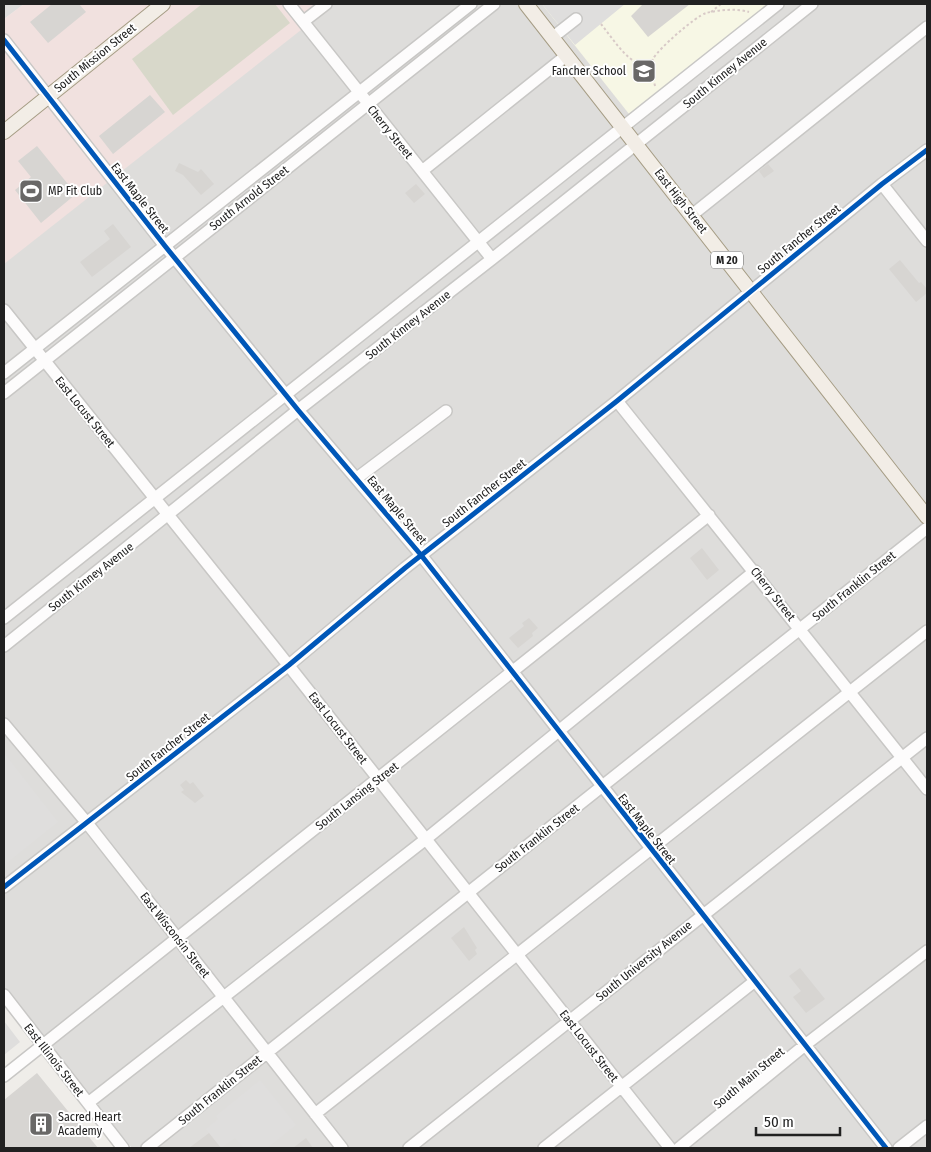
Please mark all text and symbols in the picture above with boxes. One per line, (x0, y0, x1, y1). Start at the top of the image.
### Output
street label: South Mission Street (51, 21, 139, 95)
street label: South Kinney Avenue (680, 35, 770, 111)
school or university icon: Fancher School (631, 58, 657, 84)
place label: Fancher School (552, 64, 626, 78)
street label: Cherry Street (364, 103, 416, 161)
street label: East Maple Street (108, 160, 172, 236)
street label: South Arnold Street (207, 163, 291, 233)
street label: East High Street (652, 166, 710, 236)
sports icon: MP Fit Club (18, 178, 44, 204)
place label: MP Fit Club (48, 184, 102, 198)
street label: South Fancher Street (755, 201, 843, 277)
road number: M 20 (711, 252, 743, 268)
street label: South Kinney Avenue (363, 288, 453, 362)
street label: East Locust Street (52, 374, 118, 450)
street label: South Fancher Street (439, 456, 529, 530)
street label: East Maple Street (364, 473, 430, 547)
street label: South Kinney Avenue (46, 540, 136, 614)
street label: South Franklin Street (810, 548, 898, 624)
street label: Cherry Street (748, 564, 798, 624)
street label: East Locust Street (306, 689, 370, 767)
street label: South Fancher Street (123, 710, 213, 784)
street label: South Lansing Street (313, 759, 401, 833)
street label: East Maple Street (615, 791, 679, 867)
street label: South Franklin Street (492, 801, 582, 875)
street label: East Wisconsin Street (137, 889, 213, 981)
street label: South University Avenue (593, 918, 695, 1004)
street label: East Locust Street (557, 1007, 621, 1085)
street label: East Illinois Street (21, 1021, 87, 1099)
street label: South Main Street (711, 1044, 787, 1112)
street label: South Franklin Street (176, 1052, 264, 1128)
scale bar (756, 1104, 840, 1136)
place label: Sacred Heart Academy (58, 1110, 121, 1138)
building icon: Sacred Heart Academy (28, 1111, 54, 1137)
text: 50 m (764, 1113, 794, 1131)

